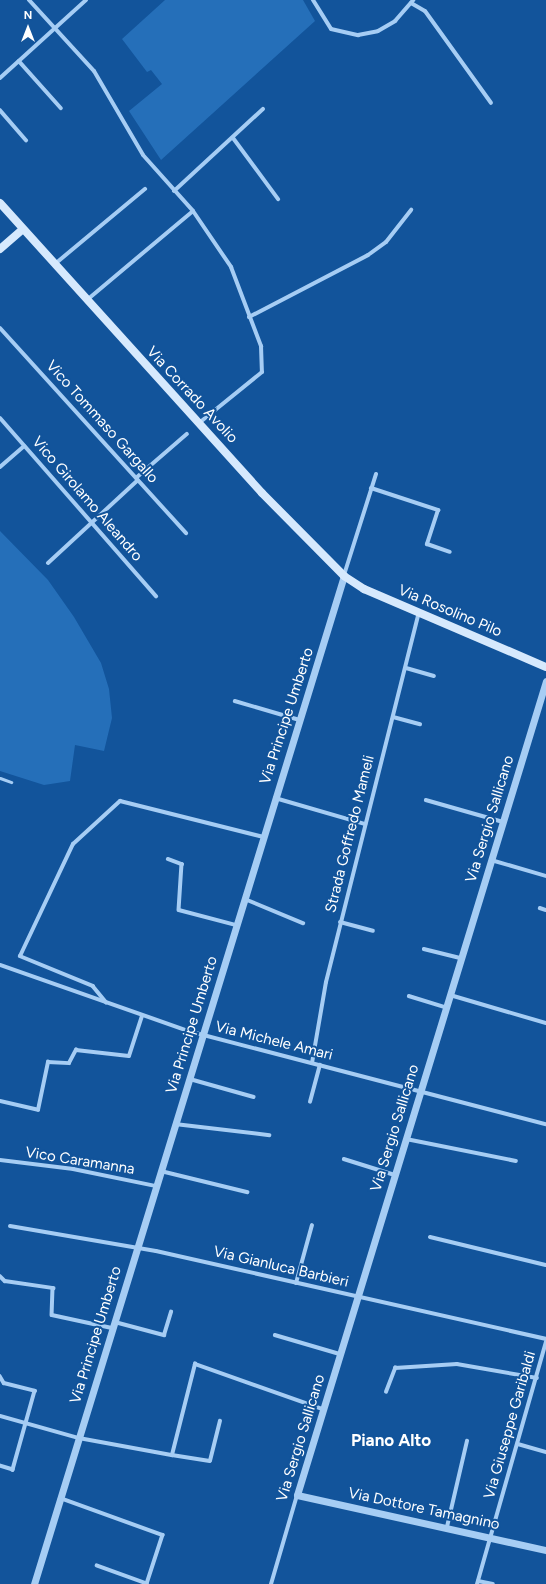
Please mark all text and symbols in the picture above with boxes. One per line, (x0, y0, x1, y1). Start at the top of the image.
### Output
north arrow (8, 8, 48, 48)
text: N (24, 9, 32, 22)
street label: Via Corrado Avolio (143, 343, 241, 447)
street label: Vico Tommaso Gargallo (42, 357, 162, 487)
street label: Vico Girolamo Aleandro (28, 433, 146, 565)
street label: Via Rosolino Pilo (396, 581, 504, 641)
street label: Via Principe Umberto (256, 645, 318, 787)
street label: Strada Goffredo Mameli (322, 753, 378, 915)
street label: Via Sergio Sallicano (462, 753, 518, 885)
street label: Via Principe Umberto (163, 954, 221, 1096)
street label: Via Michele Amari (213, 1018, 335, 1064)
street label: Via Sergio Sallicano (367, 1062, 423, 1194)
street label: Vico Caramanna (24, 1143, 136, 1179)
street label: Via Gianluca Barbieri (212, 1243, 350, 1291)
street label: Via Principe Umberto (67, 1264, 125, 1406)
street label: Via Giuseppe Garibaldi (480, 1349, 540, 1501)
street label: Via Sergio Sallicano (273, 1372, 329, 1504)
district label: Piano Alto (351, 1431, 431, 1451)
street label: Via Dottore Tamagnino (347, 1484, 501, 1534)

